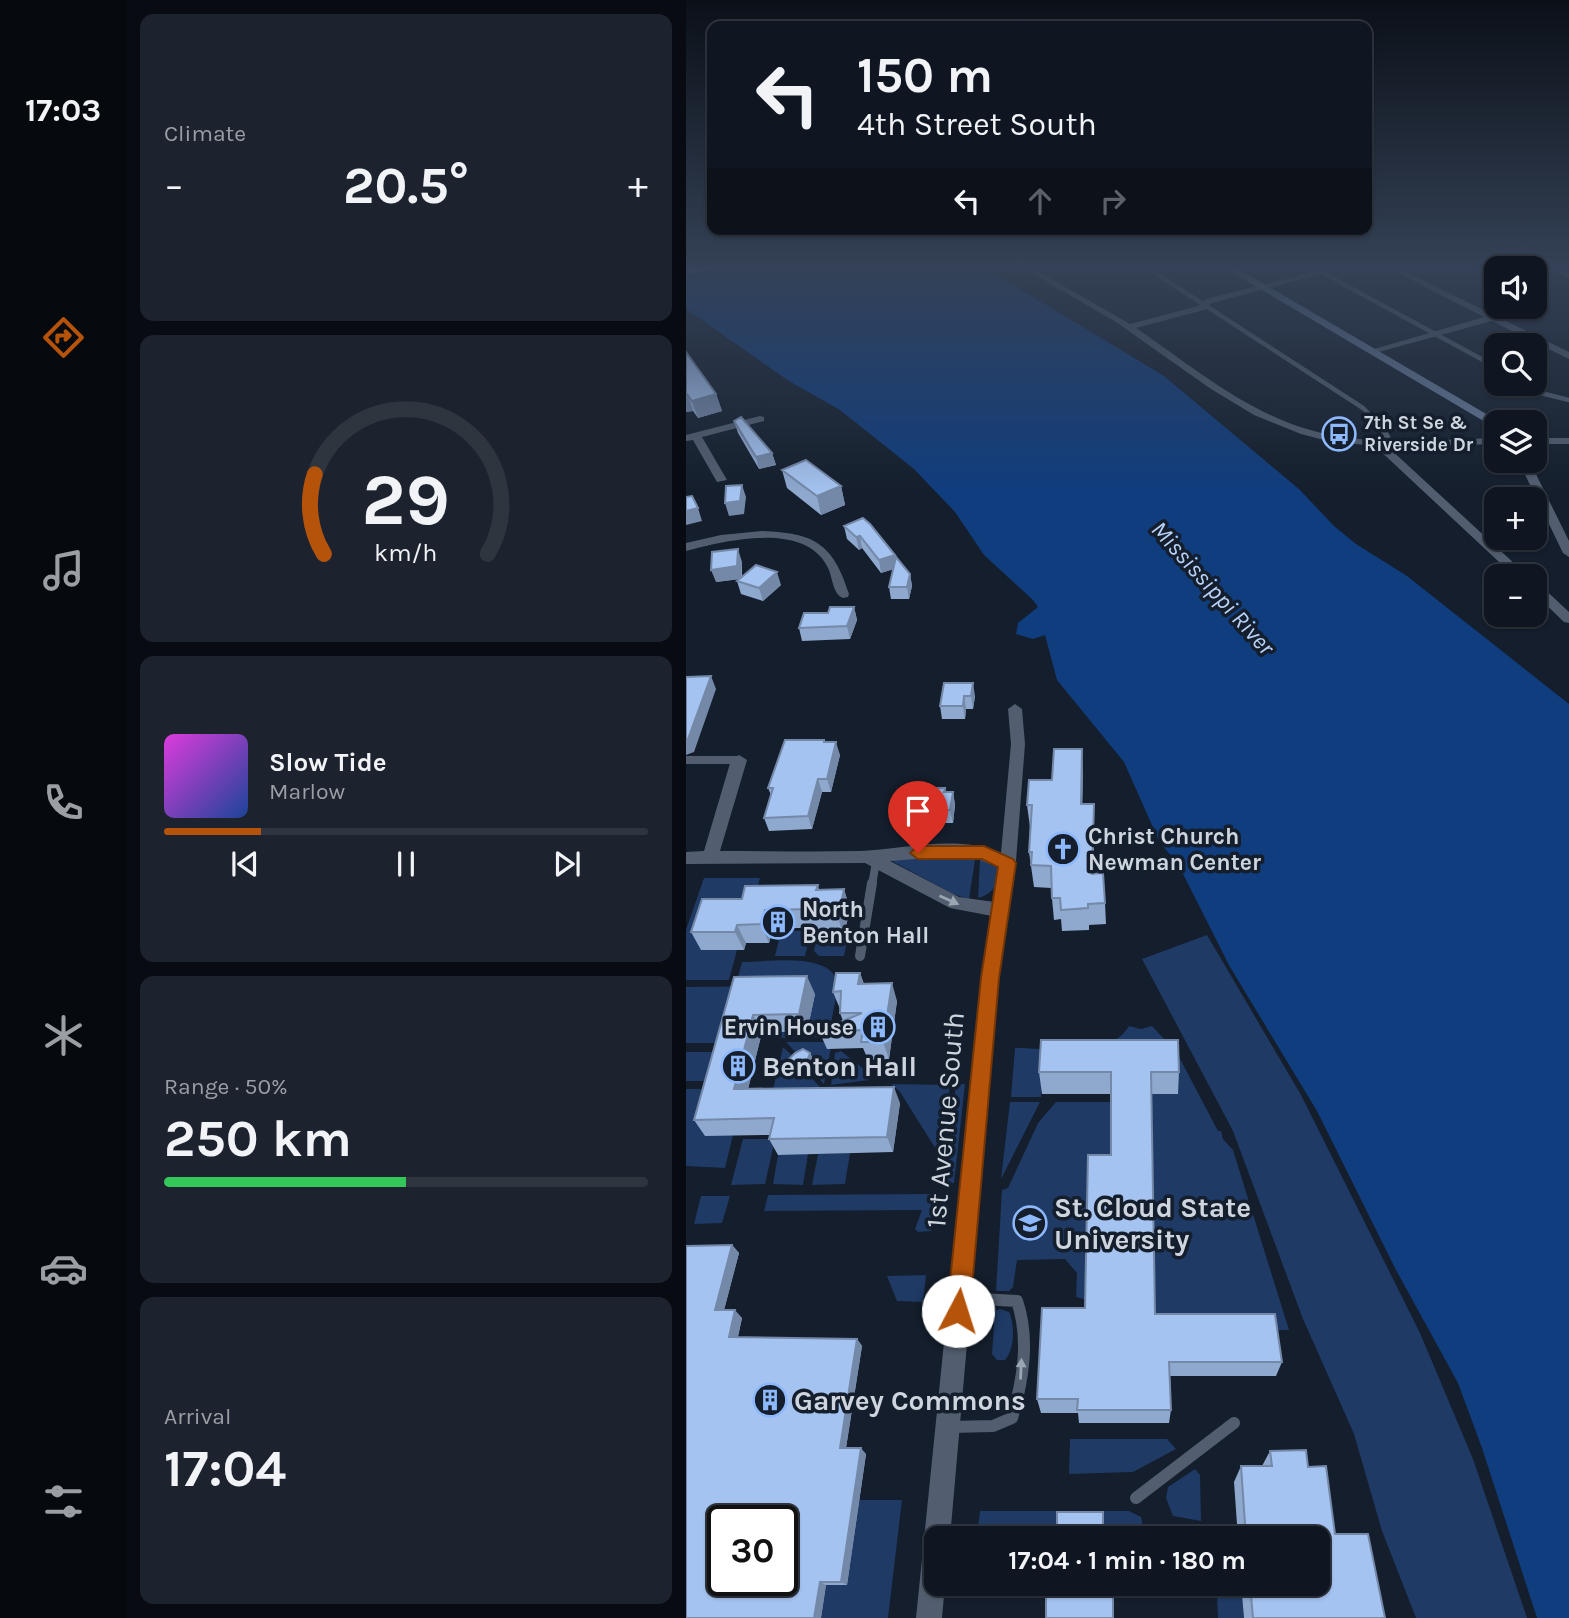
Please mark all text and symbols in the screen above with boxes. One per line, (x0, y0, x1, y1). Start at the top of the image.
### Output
text: 150 m (857, 47, 993, 104)
icon: left (742, 49, 833, 140)
text: 17:03 (25, 92, 101, 129)
text: 4th Street South (857, 106, 1097, 143)
text: Climate (164, 120, 246, 147)
text: 20.5° (343, 155, 469, 216)
text: − (164, 163, 184, 208)
text: + (628, 163, 648, 208)
icon: left (948, 182, 986, 220)
icon: ahead (1021, 182, 1059, 220)
icon: right (1094, 182, 1132, 220)
map controls (1484, 256, 1547, 627)
button: sound (1484, 256, 1547, 319)
icon: directions (39, 313, 88, 362)
button: search (1484, 333, 1547, 396)
button: layers (1484, 410, 1547, 473)
place label: 7th St Se & Riverside Dr (1364, 412, 1474, 456)
bus stop icon: 7th St Se & Riverside Dr (1320, 415, 1358, 453)
text: 29 (362, 458, 450, 543)
button: + (1484, 487, 1547, 550)
water label: Mississippi River (1146, 515, 1281, 661)
text: km/h (374, 538, 438, 567)
icon: music (39, 546, 88, 595)
button: − (1484, 564, 1547, 627)
text: Slow Tide (269, 747, 387, 778)
icon: phone (39, 778, 88, 827)
text: Marlow (269, 778, 345, 805)
pin (888, 781, 948, 853)
icon: arrive (899, 792, 937, 830)
place label: Christ Church Newman Center (1088, 823, 1261, 876)
church icon: Christ Church Newman Center (1044, 830, 1082, 868)
icon: previous (226, 845, 264, 883)
icon: pause (387, 845, 425, 883)
icon: next (548, 845, 586, 883)
one-way arrow (939, 894, 960, 905)
place label: North Benton Hall (802, 896, 929, 949)
building icon: North Benton Hall (759, 903, 797, 941)
building icon: Ervin House (859, 1008, 897, 1046)
icon: climate (39, 1011, 88, 1060)
street label: 1st Avenue South (919, 1011, 971, 1229)
place label: Ervin House (724, 1014, 854, 1041)
building icon: Benton Hall (719, 1047, 757, 1085)
place label: Benton Hall (762, 1050, 917, 1083)
text: Range · 50% (164, 1073, 288, 1100)
text: 250 km (164, 1108, 352, 1169)
place label: St. Cloud State University (1054, 1191, 1251, 1256)
school or university icon: St. Cloud State University (1011, 1204, 1049, 1242)
icon: car (39, 1244, 88, 1293)
position arrow (921, 1274, 995, 1348)
one-way arrow (1016, 1358, 1027, 1380)
building icon: Garvey Commons (751, 1381, 789, 1419)
place label: Garvey Commons (794, 1384, 1026, 1417)
text: Arrival (164, 1403, 231, 1430)
text: 17:04 (164, 1438, 286, 1499)
icon: filters (39, 1477, 88, 1526)
speed limit sign: 30 (707, 1505, 798, 1596)
text: 17:04 · 1 min · 180 m (1008, 1545, 1246, 1576)

